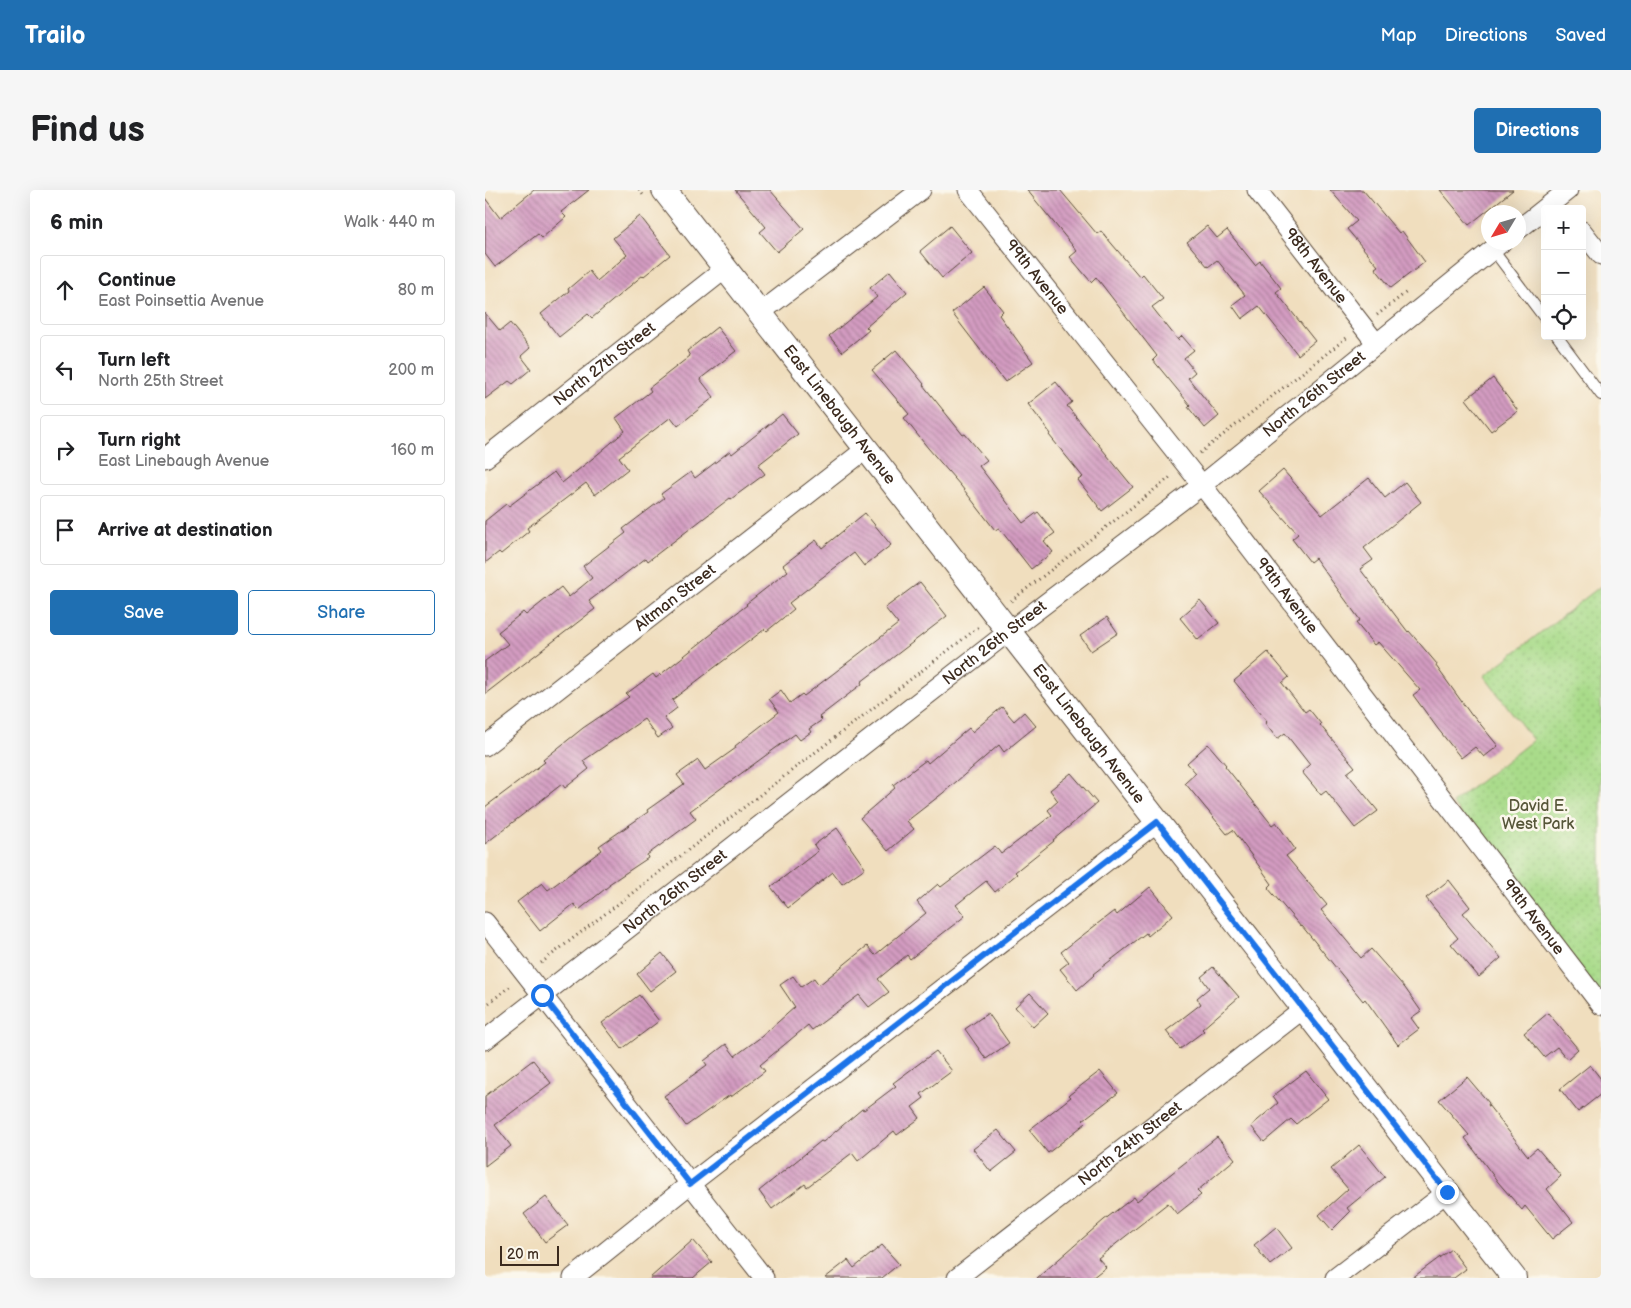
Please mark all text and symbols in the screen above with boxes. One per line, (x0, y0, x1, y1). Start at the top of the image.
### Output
text: Trailo (25, 21, 85, 50)
text: Map (1381, 25, 1417, 46)
text: Directions (1445, 25, 1527, 46)
text: Saved (1555, 25, 1606, 46)
button: Directions (1474, 108, 1601, 153)
text: Find us (30, 109, 145, 152)
north arrow (1481, 205, 1526, 250)
map controls (1541, 205, 1586, 340)
button: + (1541, 205, 1586, 250)
text: 6 min (50, 210, 103, 235)
text: Walk · 440 m (344, 213, 435, 232)
street label: 98th Avenue (1281, 224, 1352, 308)
street label: 99th Avenue (1001, 236, 1073, 319)
button: − (1541, 250, 1586, 295)
text: Continue (98, 269, 176, 292)
icon: ahead (51, 276, 79, 304)
text: 80 m (398, 281, 434, 300)
text: East Poinsettia Avenue (98, 292, 264, 311)
button: locate (1541, 295, 1586, 340)
street label: North 27th Street (550, 318, 659, 410)
street label: East Linebaugh Avenue (779, 341, 900, 488)
street label: North 26th Street (1259, 347, 1369, 441)
text: Turn left (98, 349, 170, 372)
icon: left (51, 356, 79, 384)
text: 200 m (388, 361, 434, 380)
text: North 25th Street (98, 372, 223, 391)
text: Turn right (98, 429, 181, 452)
icon: right (51, 436, 79, 464)
text: 160 m (391, 441, 434, 460)
text: East Linebaugh Avenue (98, 452, 269, 471)
icon: arrive (51, 516, 79, 544)
text: Arrive at destination (98, 519, 273, 542)
street label: 99th Avenue (1252, 554, 1322, 638)
street label: Altman Street (631, 560, 719, 635)
button: Save (50, 590, 238, 635)
button: Share (248, 590, 435, 635)
street label: North 26th Street (939, 597, 1050, 689)
street label: East Linebaugh Avenue (1029, 660, 1149, 808)
park label: David E. West Park (1502, 797, 1574, 834)
street label: North 26th Street (619, 845, 731, 938)
street label: 99th Avenue (1498, 875, 1569, 959)
route start (531, 984, 554, 1007)
street label: North 24th Street (1074, 1097, 1186, 1190)
route end (1436, 1181, 1459, 1204)
scale bar (500, 1243, 559, 1266)
text: 20 m (507, 1246, 539, 1263)

